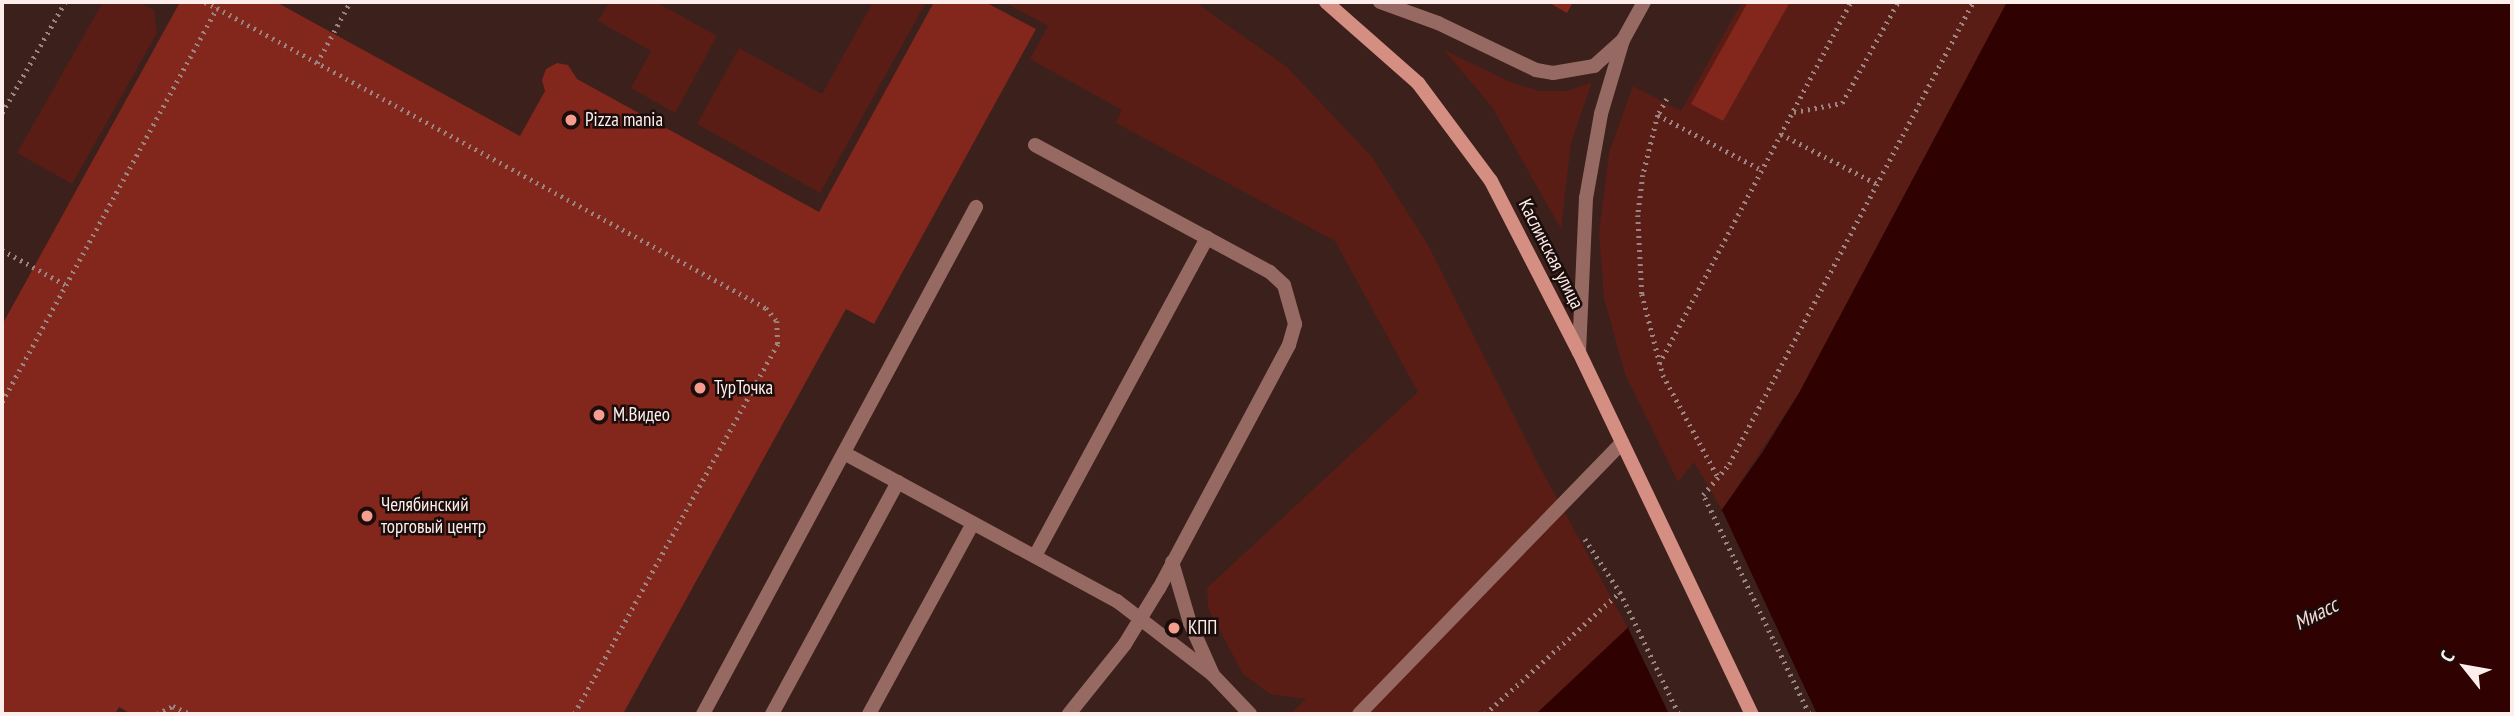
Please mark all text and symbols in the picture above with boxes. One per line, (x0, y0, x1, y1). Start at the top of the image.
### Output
place label: Pizza mania (585, 109, 663, 131)
marker: Pizza mania (563, 112, 579, 128)
street label: Каслинская улица (1514, 195, 1588, 313)
place label: ТурТочка (714, 377, 773, 399)
marker: ТурТочка (692, 380, 708, 396)
place label: М.Видео (613, 404, 670, 426)
marker: М.Видео (591, 407, 607, 423)
place label: Челябинский торговый центр (381, 494, 486, 538)
marker: Челябинский торговый центр (359, 508, 375, 524)
water label: Миасс (2290, 592, 2342, 636)
place label: КПП (1188, 617, 1217, 639)
marker: КПП (1166, 620, 1182, 636)
north arrow (2430, 632, 2500, 702)
text: С (2434, 646, 2460, 666)

